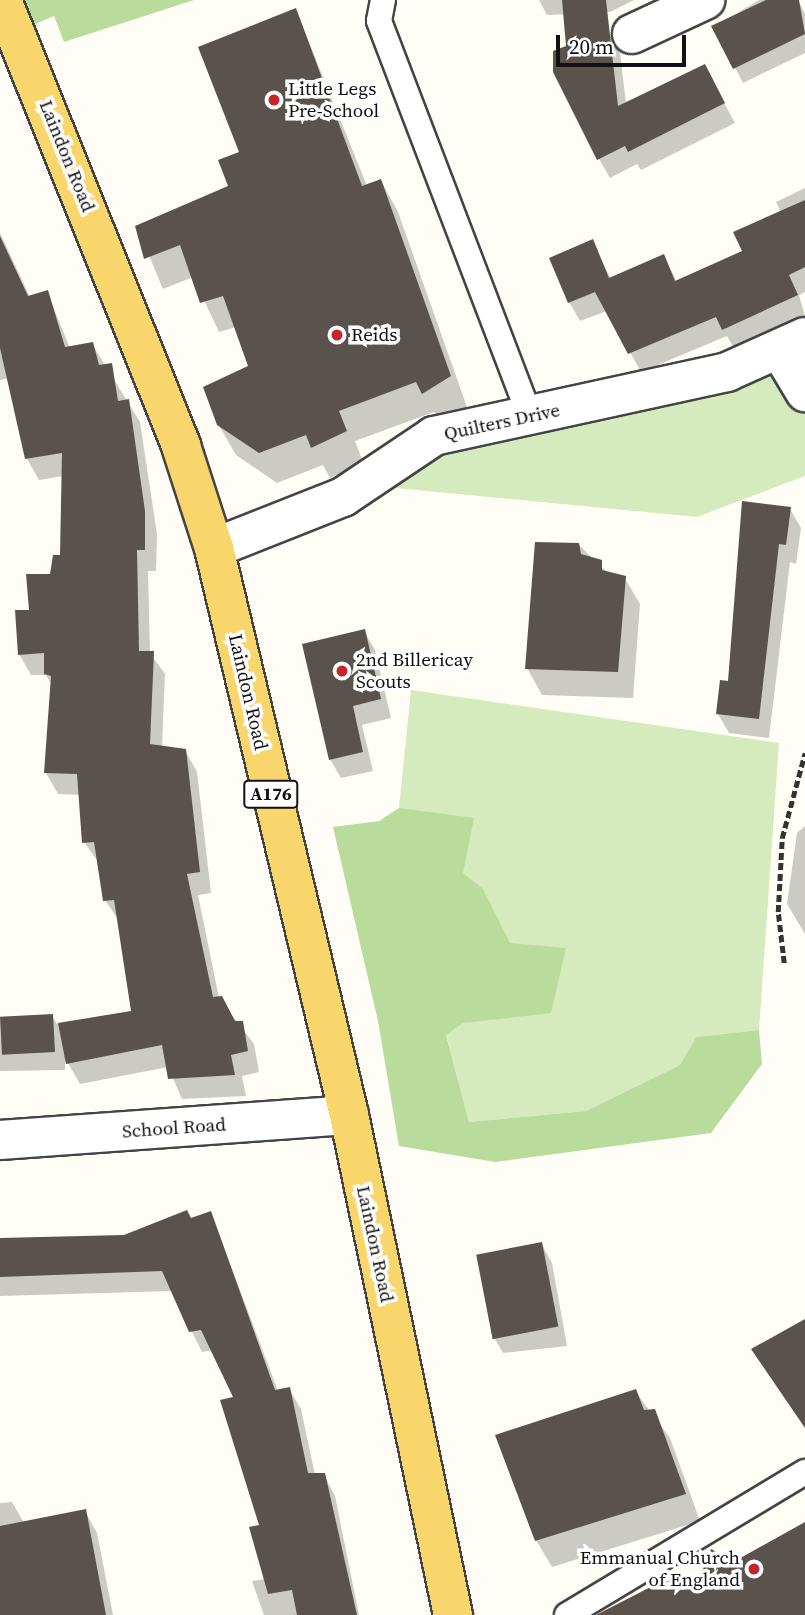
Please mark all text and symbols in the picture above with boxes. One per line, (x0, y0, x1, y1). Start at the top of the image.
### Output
scale bar (560, 21, 690, 65)
text: 20 m (569, 32, 614, 61)
place label: Little Legs Pre-School (288, 78, 379, 122)
marker: Little Legs Pre-School (266, 92, 282, 108)
street label: Laindon Road (34, 97, 100, 215)
place label: Reids (351, 324, 398, 346)
marker: Reids (329, 327, 345, 343)
street label: Quilters Drive (442, 399, 562, 445)
street label: Laindon Road (224, 632, 272, 752)
place label: 2nd Billericay Scouts (356, 649, 473, 693)
marker: 2nd Billericay Scouts (334, 663, 350, 679)
road number: A176 (243, 780, 299, 808)
street label: School Road (121, 1113, 227, 1143)
street label: Laindon Road (352, 1184, 398, 1304)
place label: Emmanual Church of England (580, 1547, 740, 1591)
marker: Emmanual Church of England (746, 1561, 762, 1577)

